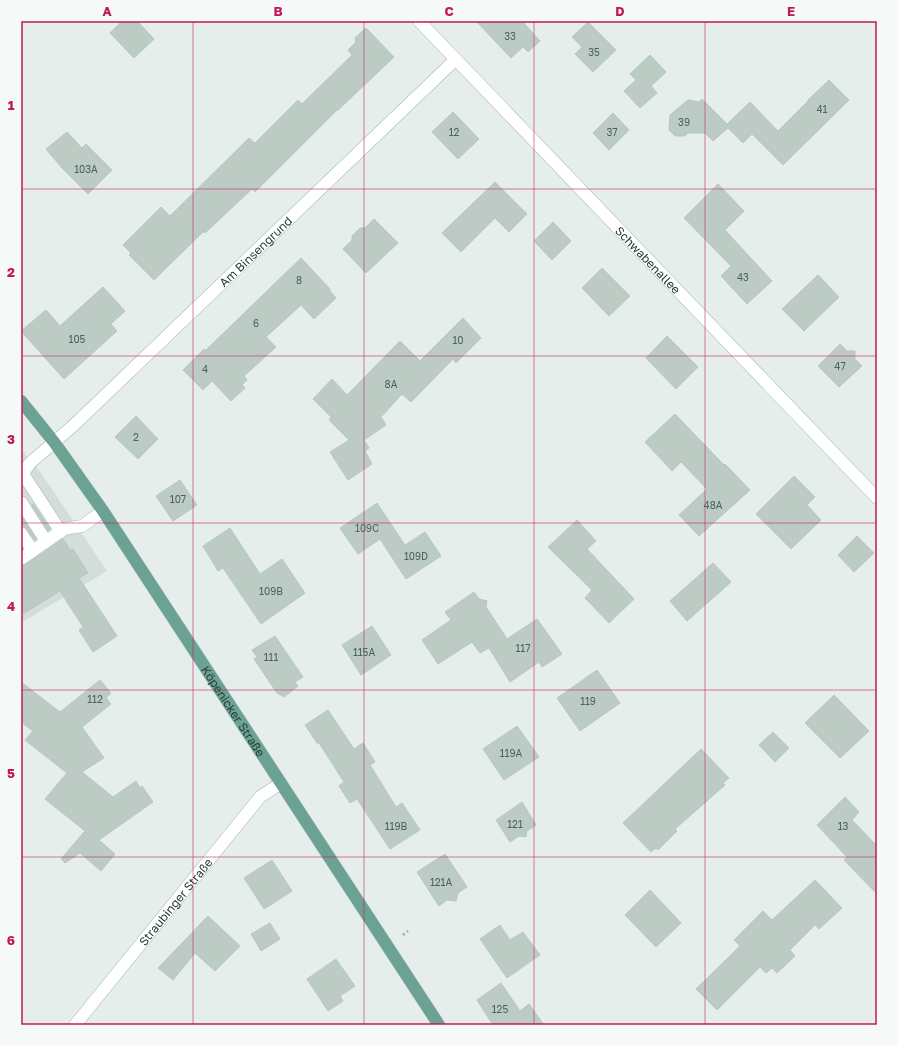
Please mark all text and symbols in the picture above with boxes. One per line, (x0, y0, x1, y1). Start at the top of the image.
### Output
text: A (102, 3, 112, 19)
text: B (273, 3, 283, 19)
text: C (444, 3, 454, 19)
text: D (615, 3, 625, 19)
text: E (787, 3, 795, 19)
house number: 33 (504, 30, 516, 42)
house number: 35 (588, 46, 600, 58)
text: 1 (8, 97, 15, 113)
house number: 41 (817, 103, 828, 115)
house number: 39 (678, 116, 690, 128)
house number: 12 (449, 126, 460, 138)
house number: 37 (606, 126, 618, 138)
house number: 103A (74, 163, 98, 175)
street label: Am Binsengrund (216, 213, 295, 290)
street label: Schwabenallee (612, 223, 684, 297)
text: 2 (7, 264, 15, 280)
house number: 43 (737, 271, 749, 283)
house number: 8 (296, 274, 302, 286)
house number: 6 (253, 317, 259, 329)
house number: 105 (69, 333, 86, 345)
house number: 10 (452, 334, 464, 346)
house number: 47 (834, 360, 846, 372)
house number: 4 (202, 363, 208, 375)
house number: 8A (385, 378, 398, 390)
text: 3 (7, 431, 15, 447)
house number: 2 (133, 431, 139, 443)
house number: 107 (170, 493, 186, 505)
house number: 48A (704, 499, 723, 511)
house number: 109C (355, 522, 379, 534)
house number: 109D (404, 550, 428, 562)
house number: 109B (259, 585, 283, 597)
text: 4 (7, 598, 15, 614)
house number: 117 (516, 642, 531, 654)
house number: 115A (353, 646, 375, 658)
house number: 111 (264, 651, 278, 663)
street label: Köpenicker Straße (198, 663, 269, 759)
house number: 112 (87, 693, 103, 705)
house number: 119 (580, 695, 596, 707)
house number: 119A (500, 747, 523, 759)
text: 5 (7, 765, 15, 781)
house number: 121 (507, 818, 523, 830)
house number: 119B (385, 820, 408, 832)
house number: 13 (838, 820, 848, 832)
street label: Straubinger Straße (135, 855, 215, 948)
house number: 121A (430, 876, 452, 888)
text: 6 (7, 932, 15, 948)
house number: 125 (492, 1003, 508, 1015)

